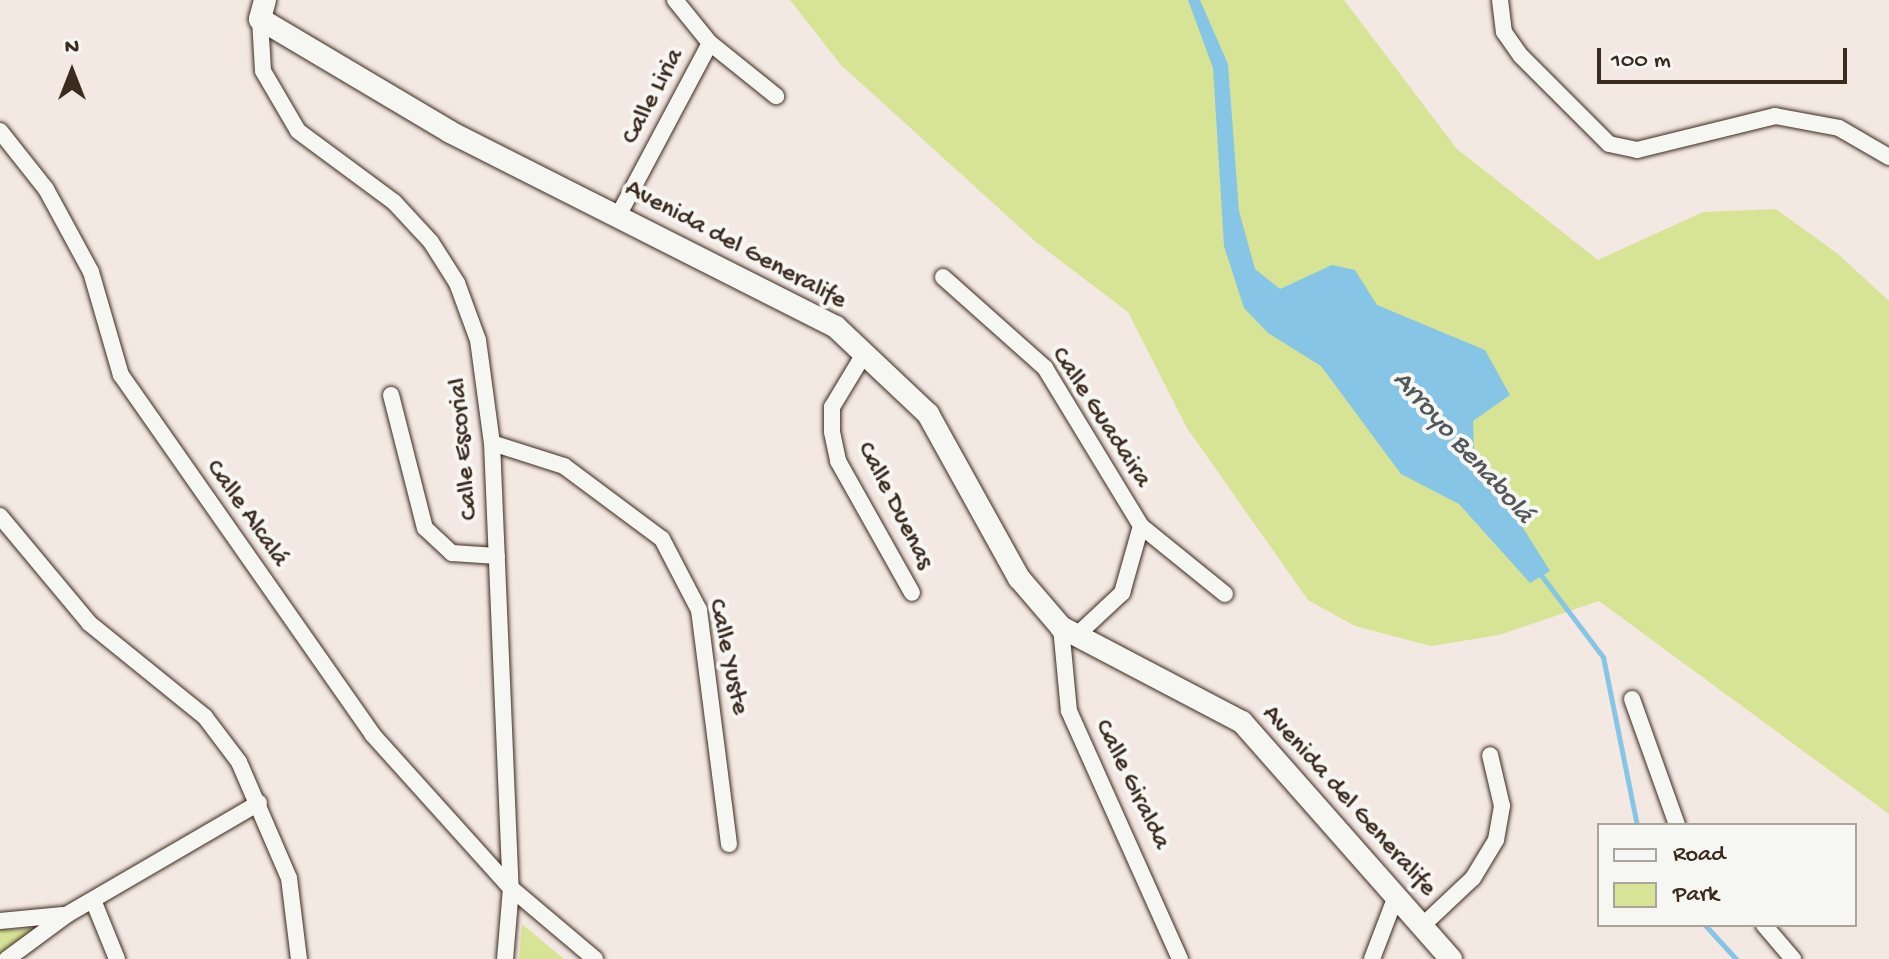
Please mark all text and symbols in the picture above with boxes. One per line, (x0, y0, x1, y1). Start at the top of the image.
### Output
north arrow (32, 32, 112, 112)
scale bar (1601, 32, 1851, 82)
text: N (65, 35, 79, 61)
street label: Calle Liria (616, 44, 692, 150)
text: 100 m (1611, 47, 1671, 76)
street label: Avenida del Generalife (619, 174, 851, 318)
street label: Calle Guadaira (1043, 342, 1157, 494)
water label: Arroyo Benabolá (1384, 365, 1540, 531)
street label: Calle Escorial (443, 377, 487, 521)
street label: Calle Duenas (849, 437, 939, 575)
street label: Calle Alcalá (198, 454, 294, 574)
street label: Calle Yuste (700, 596, 754, 718)
street label: Avenida del Generalife (1254, 700, 1442, 904)
street label: Calle Giralda (1086, 715, 1176, 855)
legend (1597, 823, 1857, 927)
text: Road (1673, 841, 1725, 870)
text: Park (1673, 881, 1719, 910)

